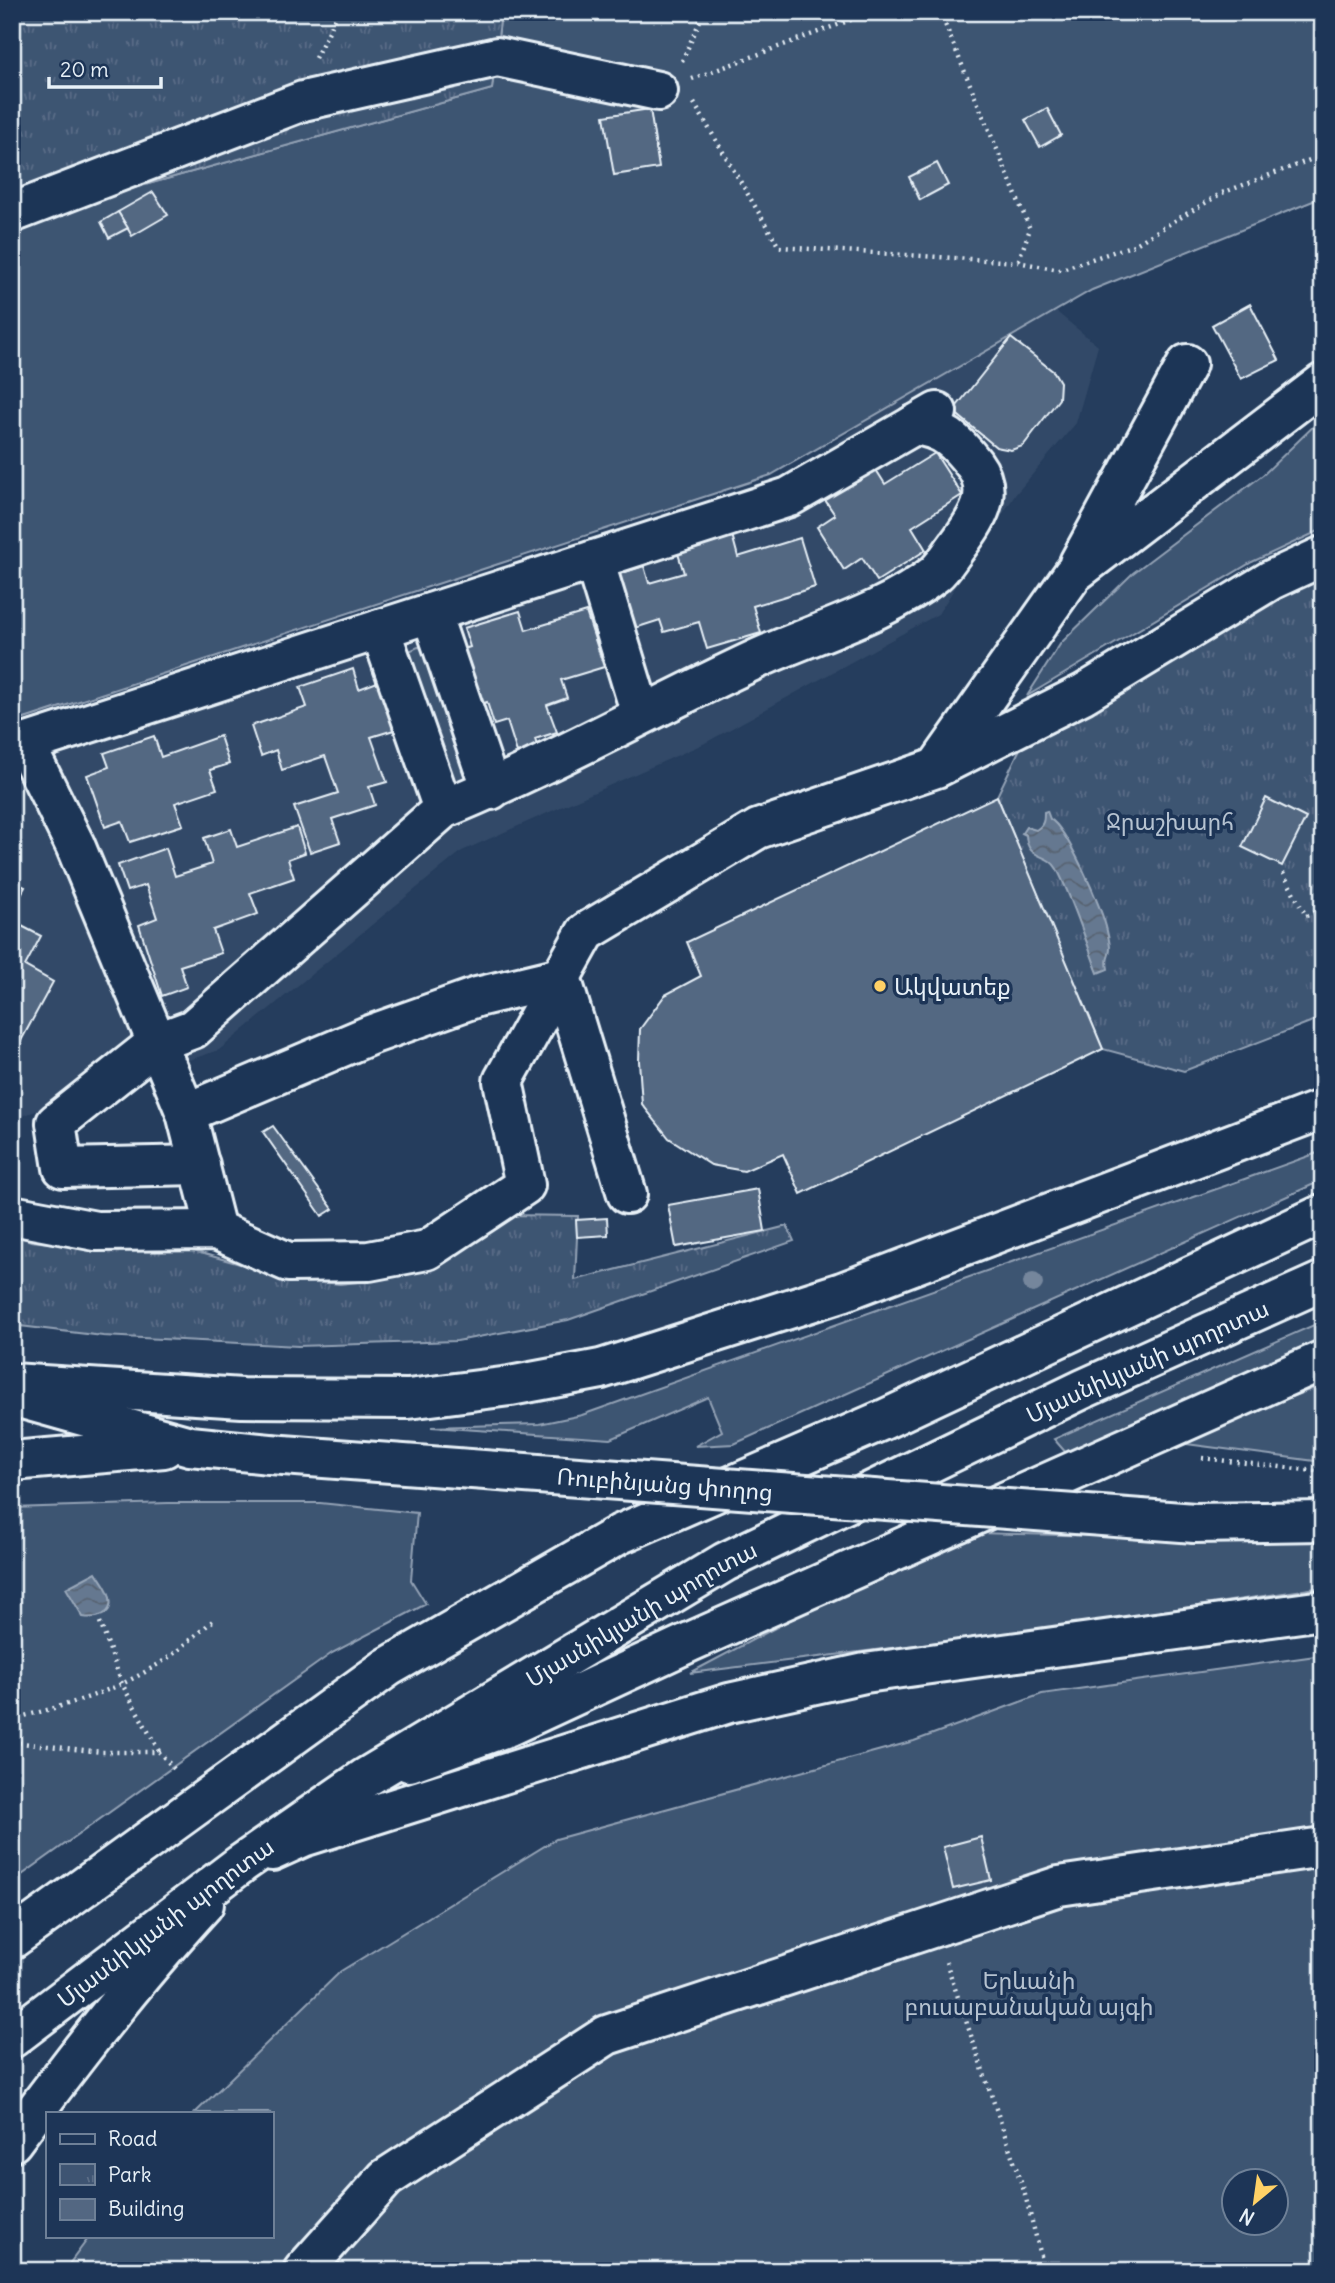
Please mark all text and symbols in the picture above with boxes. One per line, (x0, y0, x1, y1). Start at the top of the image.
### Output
scale bar (49, 46, 161, 90)
text: 20 m (60, 56, 109, 83)
park label: Ջրաշխարհ (1106, 807, 1234, 836)
place label: Ակվատեք (894, 972, 1011, 1001)
marker: Ակվատեք (872, 978, 888, 994)
street label: Մյասնիկյանի պողոտա (1021, 1293, 1273, 1429)
street label: Ռուբինյանց փողոց (556, 1461, 774, 1506)
street label: Մյասնիկյանի պողոտա (520, 1534, 761, 1693)
street label: Մյասնիկյանի պողոտա (51, 1831, 279, 2013)
park label: Երևանի բուսաբանական այգի (904, 1966, 1154, 2021)
legend (46, 2112, 273, 2238)
text: Road (108, 2125, 157, 2152)
text: Park (108, 2161, 151, 2188)
north arrow (1220, 2168, 1290, 2238)
text: Building (108, 2195, 184, 2222)
text: N (1235, 2203, 1258, 2231)

